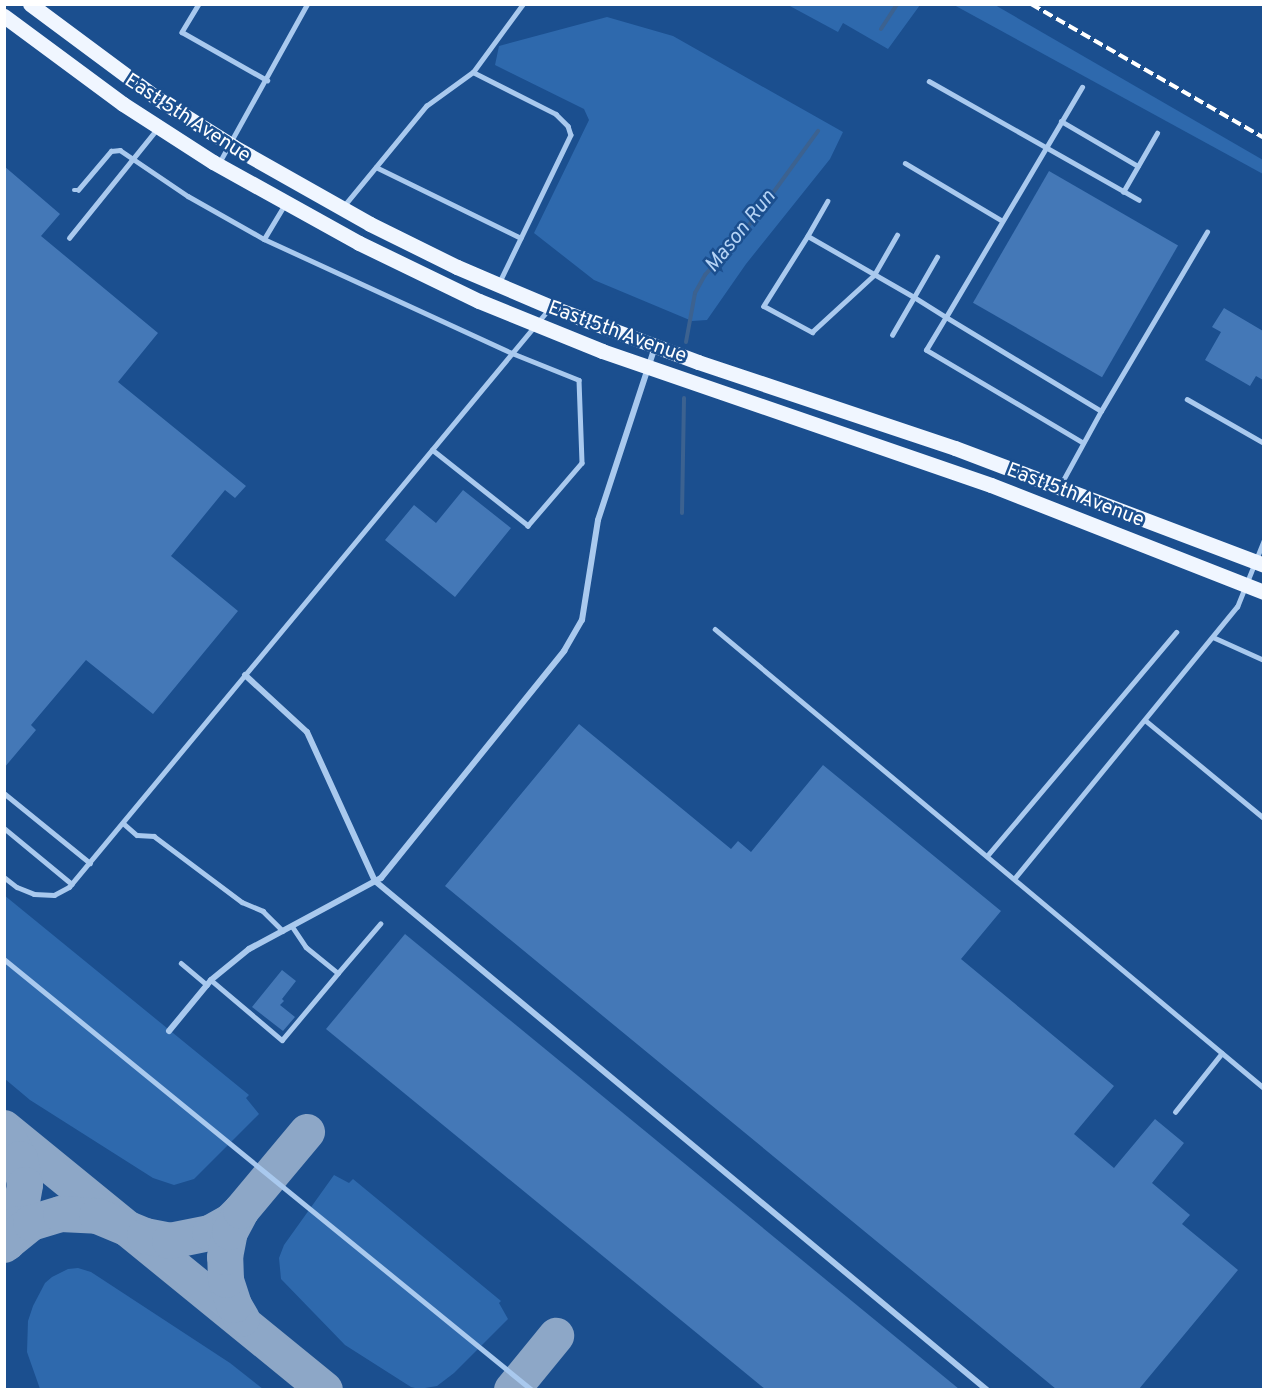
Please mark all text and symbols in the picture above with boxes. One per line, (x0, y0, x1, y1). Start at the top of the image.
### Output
street label: East 5th Avenue (119, 69, 255, 169)
water label: Mason Run (700, 186, 782, 278)
street label: East 5th Avenue (544, 297, 690, 369)
street label: East 5th Avenue (1002, 459, 1148, 533)

